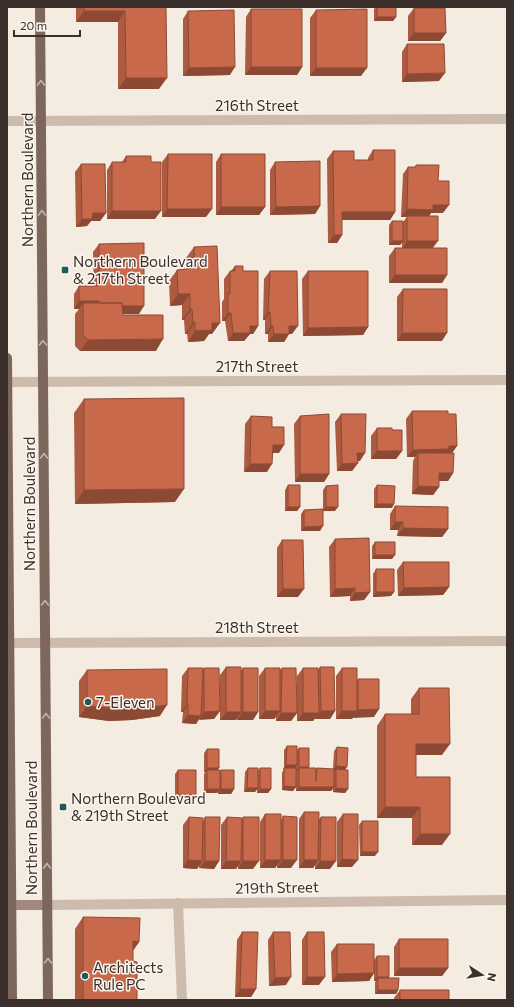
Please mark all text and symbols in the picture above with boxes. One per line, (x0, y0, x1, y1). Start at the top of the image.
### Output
scale bar (14, 12, 80, 38)
text: 20 m (20, 18, 47, 32)
one-way arrow (37, 80, 45, 86)
street label: 216th Street (215, 96, 299, 114)
street label: Northern Boulevard (18, 113, 36, 247)
one-way arrow (38, 210, 46, 216)
place label: Northern Boulevard & 217th Street (73, 252, 208, 287)
marker: Northern Boulevard & 217th Street (60, 265, 70, 275)
one-way arrow (39, 340, 47, 346)
street label: 217th Street (216, 357, 298, 375)
street label: Northern Boulevard (20, 437, 38, 571)
one-way arrow (40, 453, 48, 459)
one-way arrow (41, 600, 49, 606)
street label: 218th Street (215, 618, 299, 636)
place label: 7-Eleven (96, 693, 155, 711)
marker: 7-Eleven (83, 697, 93, 707)
one-way arrow (42, 713, 50, 719)
street label: Northern Boulevard (22, 761, 40, 895)
place label: Northern Boulevard & 219th Street (71, 789, 206, 824)
marker: Northern Boulevard & 219th Street (58, 802, 68, 812)
one-way arrow (43, 863, 51, 869)
street label: 219th Street (235, 877, 319, 897)
north arrow (462, 955, 502, 995)
one-way arrow (43, 958, 52, 964)
place label: Architects Rule PC (93, 958, 163, 993)
marker: Architects Rule PC (80, 971, 90, 981)
text: N (485, 972, 499, 983)

